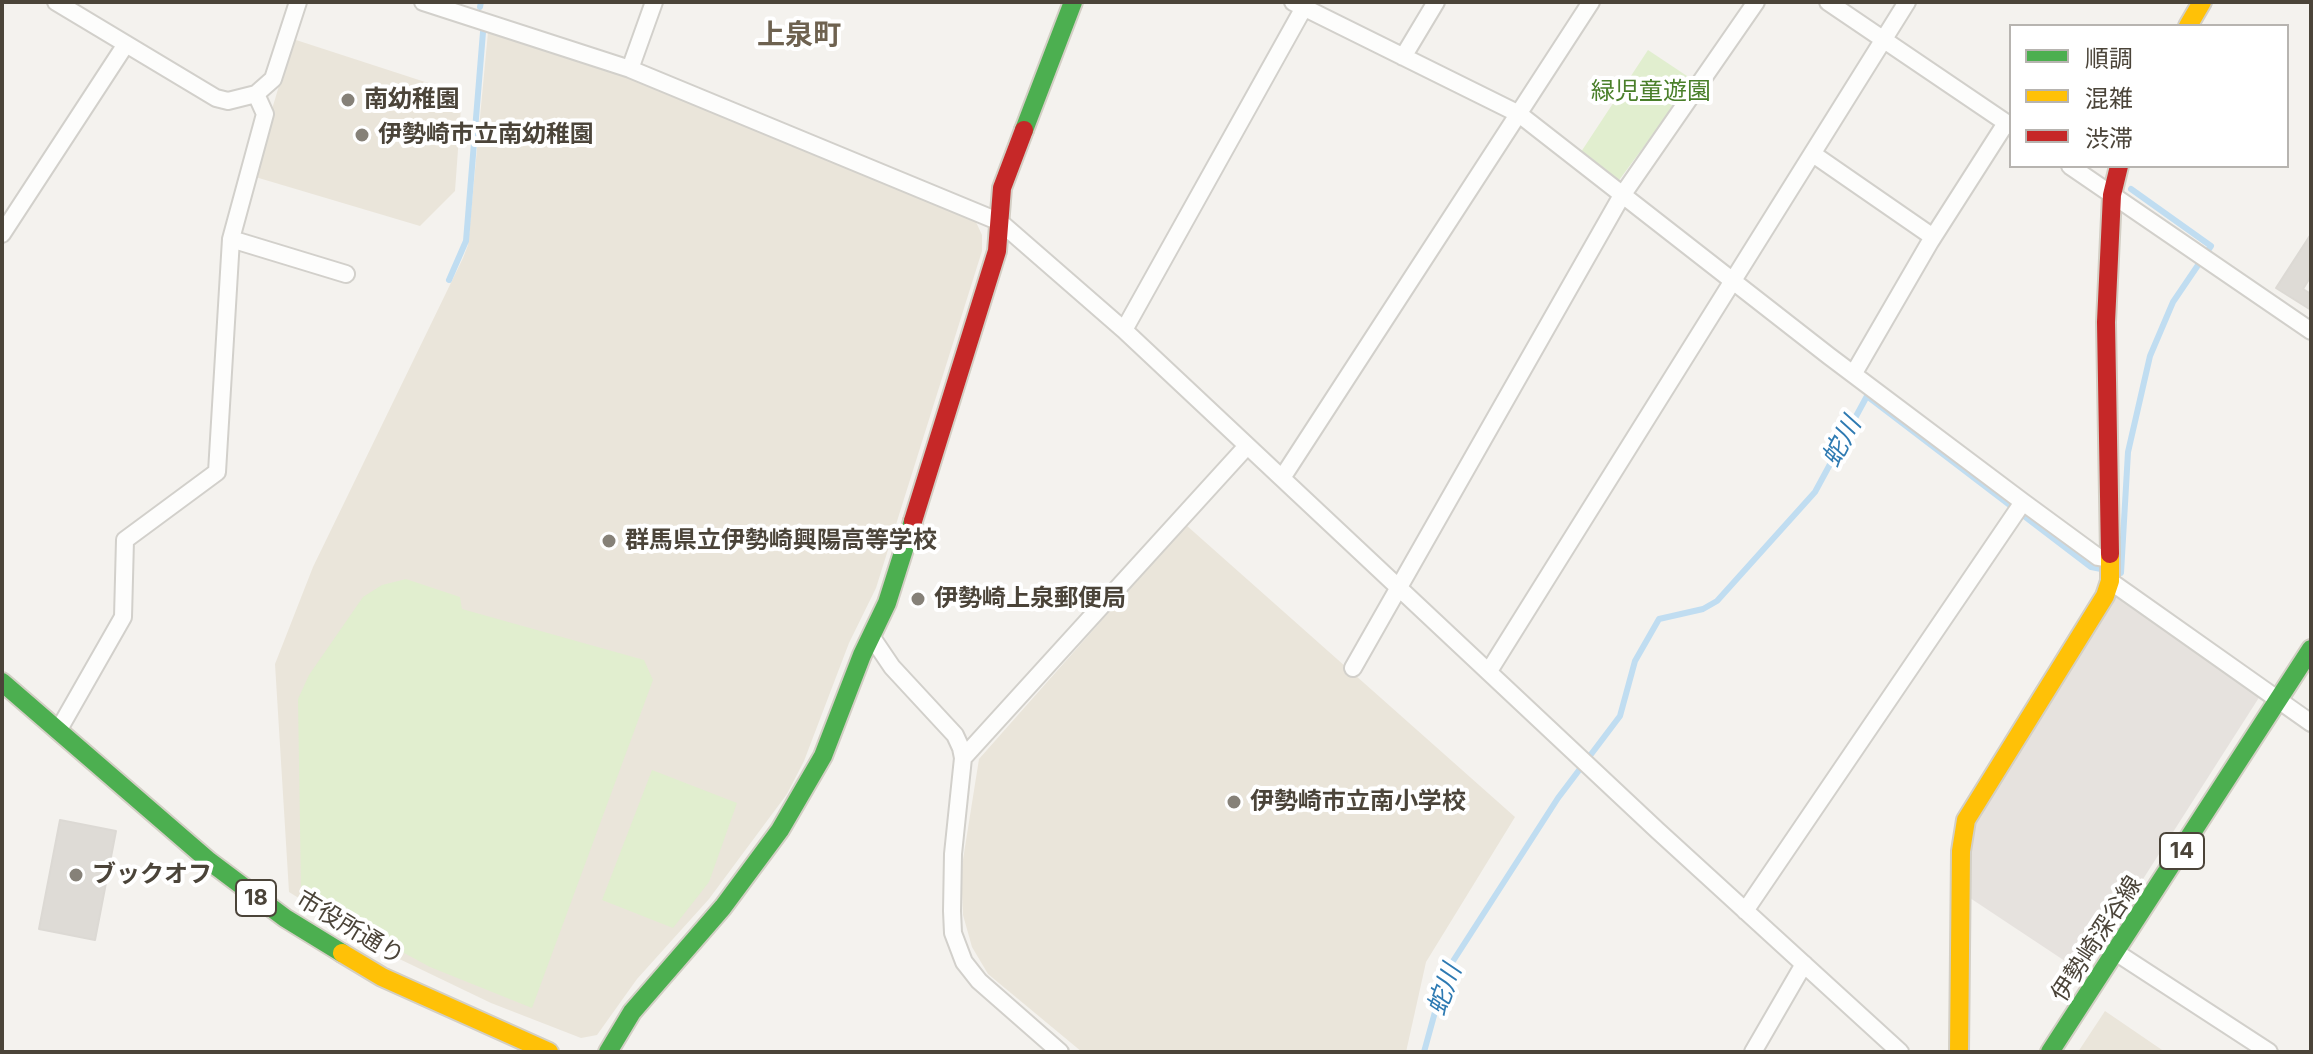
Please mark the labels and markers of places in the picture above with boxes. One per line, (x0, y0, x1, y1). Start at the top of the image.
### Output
place label: 南幼稚園 (364, 86, 460, 114)
marker: 南幼稚園 (339, 91, 357, 109)
place label: 伊勢崎市立南幼稚園 (378, 121, 594, 149)
marker: 伊勢崎市立南幼稚園 (353, 126, 371, 144)
place label: 群馬県立伊勢崎興陽高等学校 (625, 527, 937, 555)
marker: 群馬県立伊勢崎興陽高等学校 (600, 532, 618, 550)
place label: 伊勢崎上泉郵便局 (934, 585, 1126, 613)
marker: 伊勢崎上泉郵便局 (909, 590, 927, 608)
place label: 伊勢崎市立南小学校 (1250, 788, 1466, 816)
marker: 伊勢崎市立南小学校 (1225, 793, 1243, 811)
place label: ブックオフ (92, 861, 212, 889)
marker: ブックオフ (67, 866, 85, 884)

